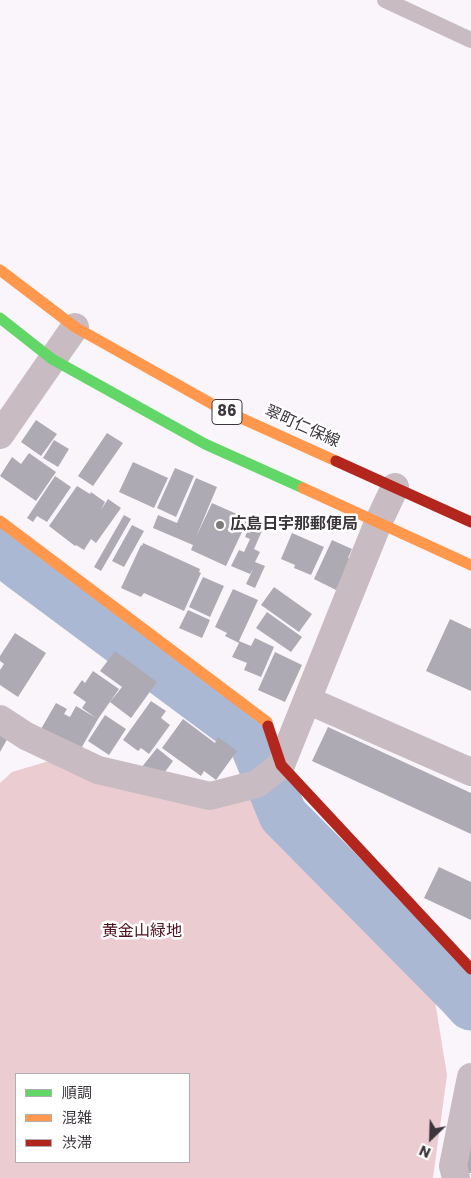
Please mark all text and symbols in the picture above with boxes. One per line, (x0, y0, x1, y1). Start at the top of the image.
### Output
road number: 86 (212, 400, 242, 424)
street label: 翠町仁保線 (262, 402, 342, 452)
place label: 広島日宇那郵便局 (230, 515, 358, 535)
marker: 広島日宇那郵便局 (214, 519, 226, 531)
park label: 黄金山緑地 (102, 922, 182, 942)
legend (15, 1073, 190, 1163)
text: 順調 (62, 1082, 92, 1103)
text: 混雑 (62, 1107, 92, 1128)
north arrow (406, 1113, 456, 1163)
text: 渋滞 (62, 1132, 92, 1153)
text: N (416, 1140, 434, 1163)

